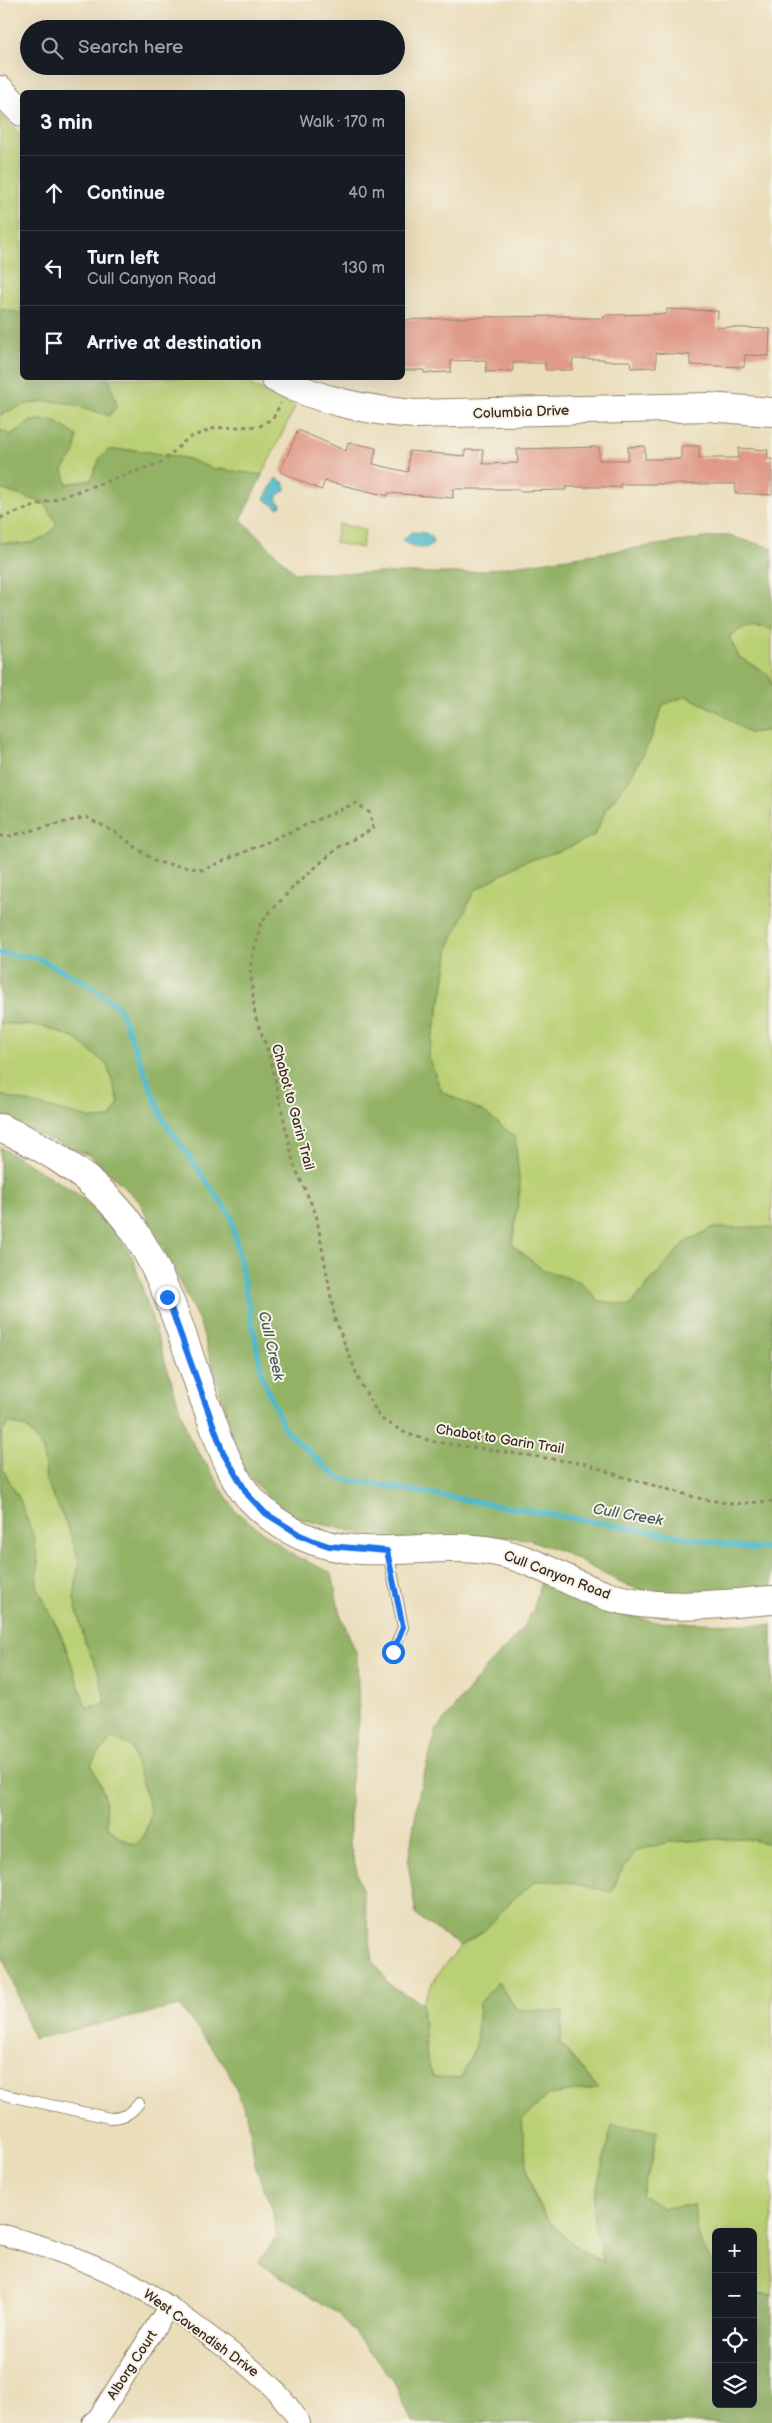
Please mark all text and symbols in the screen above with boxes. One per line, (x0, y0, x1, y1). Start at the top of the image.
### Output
search box (20, 20, 405, 75)
icon: search (38, 34, 66, 62)
text: Search here (78, 36, 183, 59)
text: 3 min (40, 110, 93, 135)
text: Walk · 170 m (299, 113, 385, 132)
icon: ahead (40, 179, 68, 207)
text: Continue (87, 182, 165, 205)
text: 40 m (348, 184, 385, 203)
text: Turn left (87, 247, 159, 270)
icon: left (40, 254, 68, 282)
text: 130 m (342, 259, 385, 278)
text: Cull Canyon Road (87, 270, 216, 289)
icon: arrive (40, 329, 68, 357)
text: Arrive at destination (87, 332, 262, 355)
street label: Columbia Drive (473, 402, 569, 422)
street label: Chabot to Garin Trail (268, 1042, 318, 1172)
route end (156, 1286, 179, 1309)
water label: Cull Creek (254, 1309, 288, 1383)
street label: Chabot to Garin Trail (435, 1420, 565, 1458)
water label: Cull Creek (591, 1499, 665, 1531)
street label: Cull Canyon Road (501, 1547, 613, 1603)
route start (382, 1641, 405, 1664)
map controls (712, 2228, 757, 2408)
button: + (712, 2228, 757, 2273)
button: − (712, 2273, 757, 2318)
street label: West Cavendish Drive (140, 2285, 262, 2381)
button: locate (712, 2318, 757, 2363)
street label: Alborg Court (103, 2327, 161, 2403)
button: layers (712, 2363, 757, 2408)

